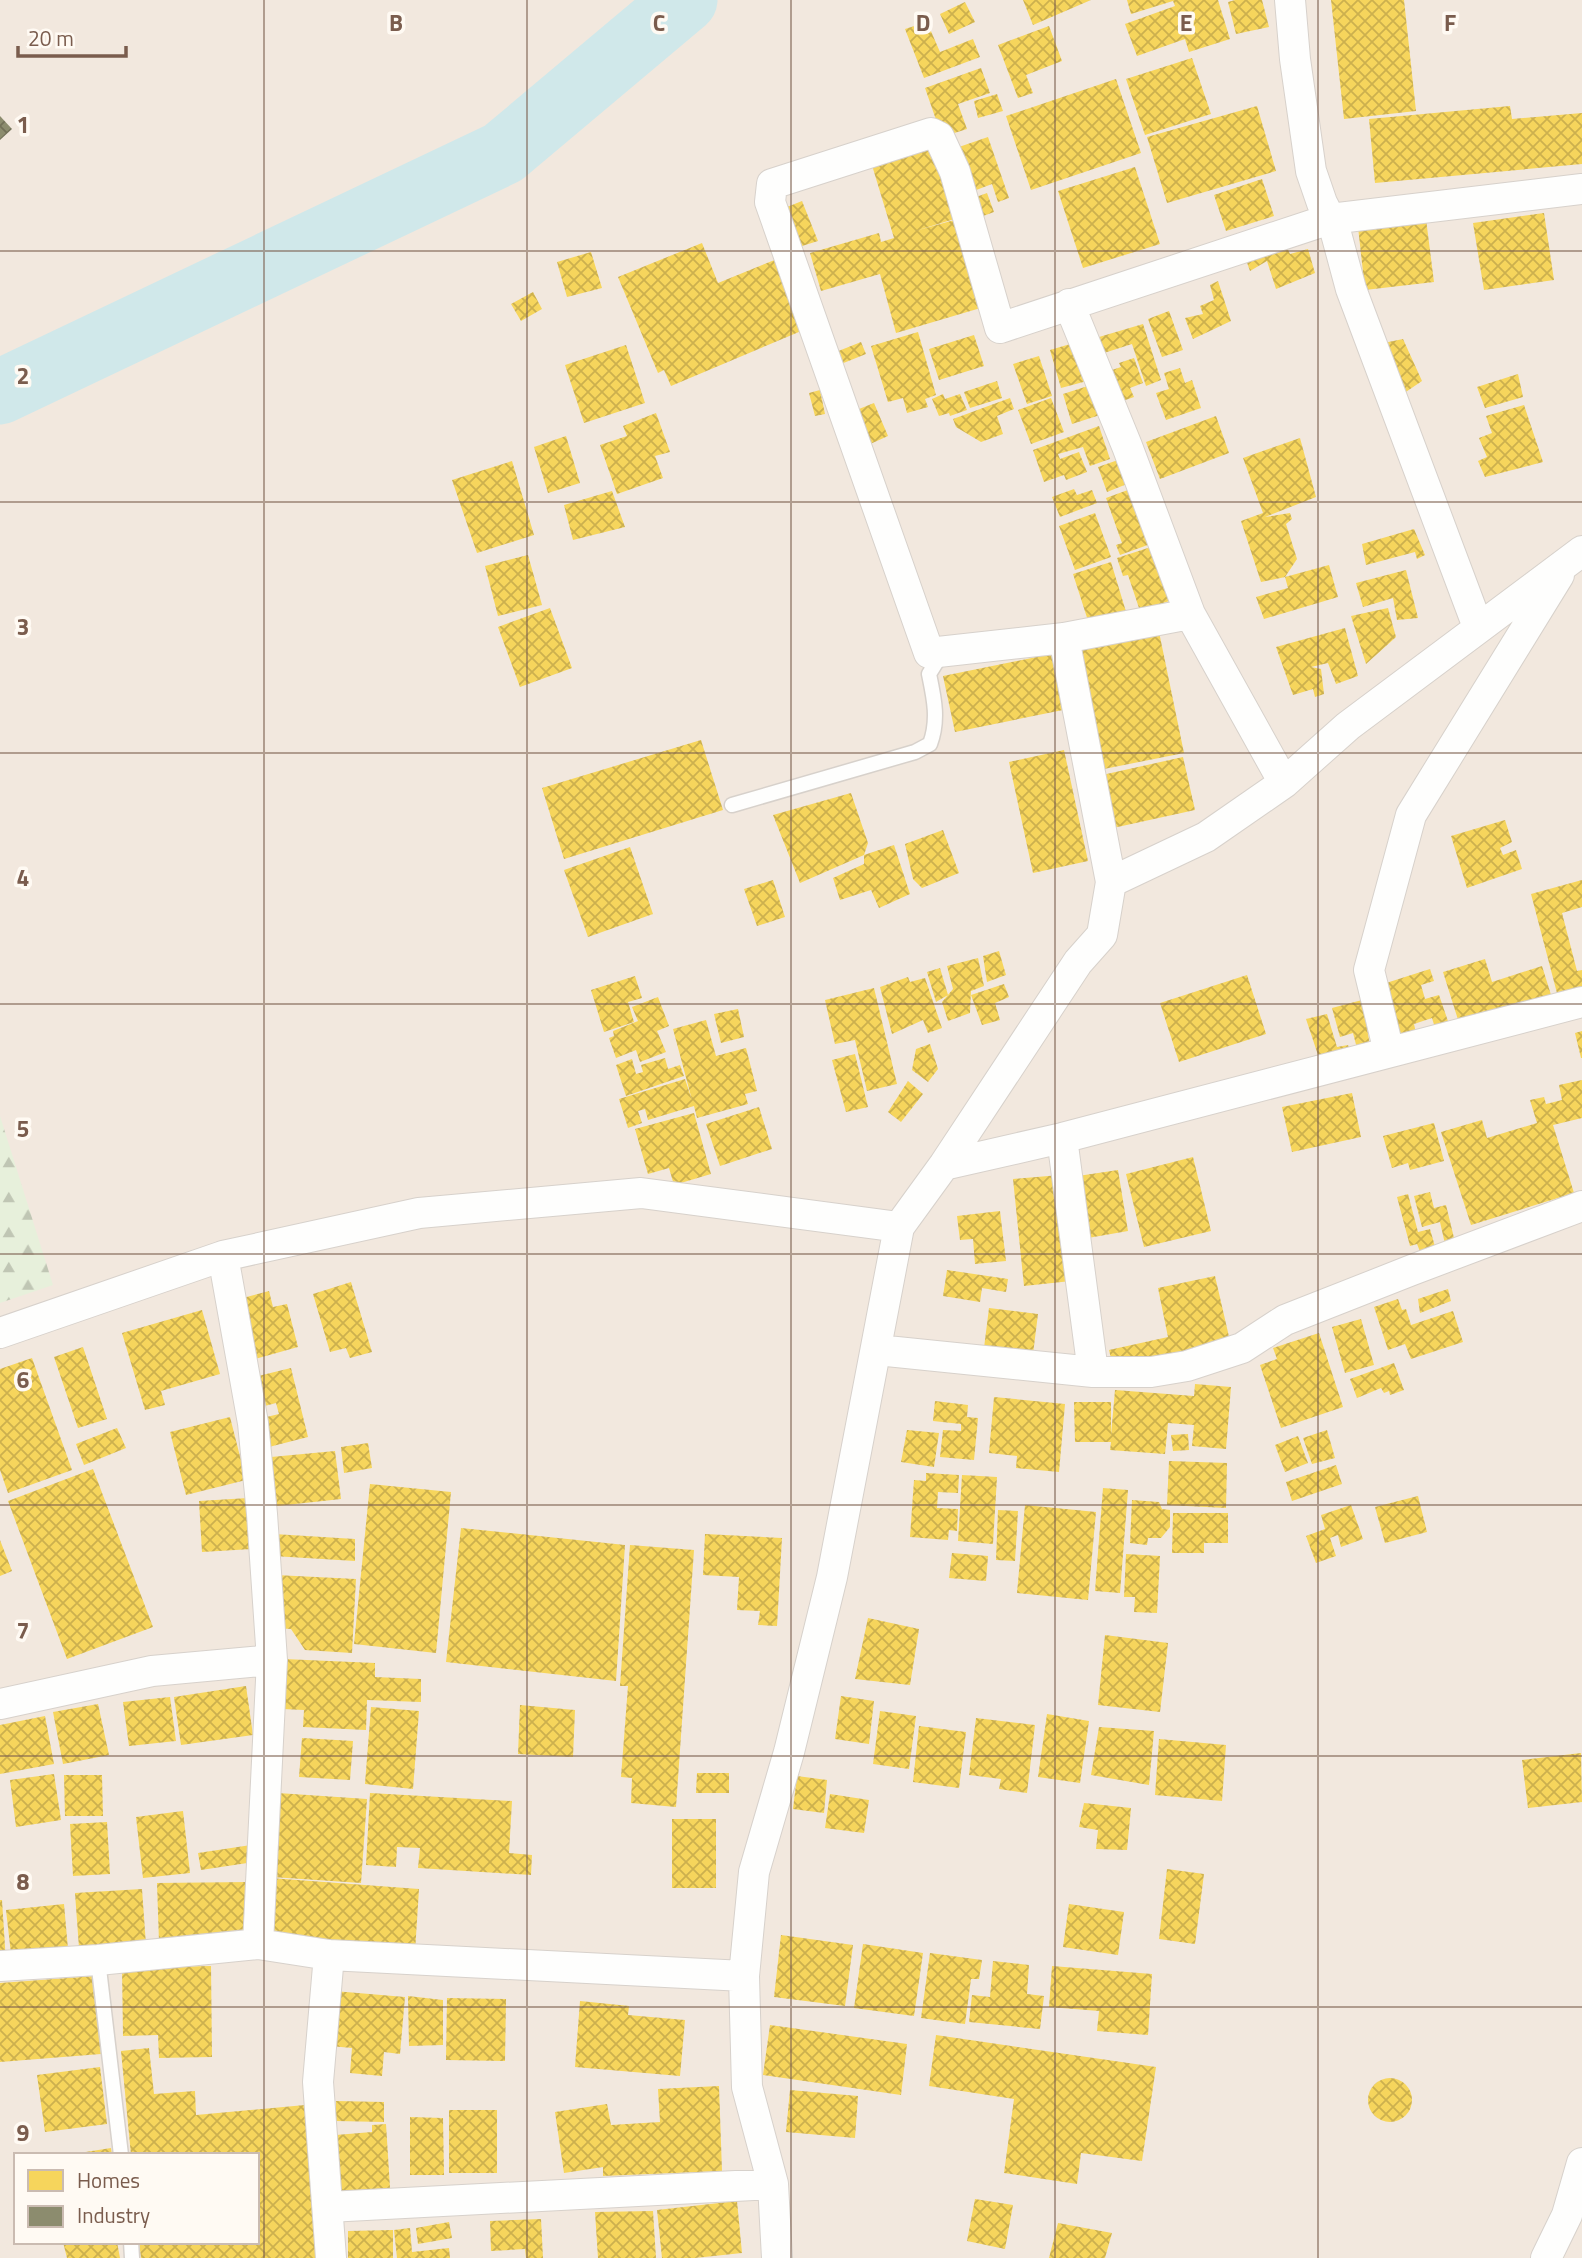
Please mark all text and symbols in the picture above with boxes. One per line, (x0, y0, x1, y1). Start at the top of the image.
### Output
text: B (389, 5, 403, 40)
text: C (653, 5, 665, 40)
text: D (916, 5, 930, 40)
text: E (1180, 5, 1192, 40)
text: F (1444, 5, 1456, 40)
scale bar (18, 14, 126, 58)
text: 20 m (28, 22, 74, 54)
text: 1 (17, 107, 29, 142)
text: 2 (17, 358, 29, 393)
text: 3 (17, 609, 29, 644)
text: 4 (17, 860, 29, 895)
text: 5 (17, 1111, 29, 1146)
text: 6 (17, 1362, 30, 1397)
text: 7 (17, 1613, 29, 1648)
text: 8 (17, 1864, 30, 1899)
text: 9 (17, 2115, 30, 2150)
legend (14, 2153, 259, 2244)
text: Homes (77, 2164, 140, 2196)
text: Industry (77, 2199, 150, 2231)

